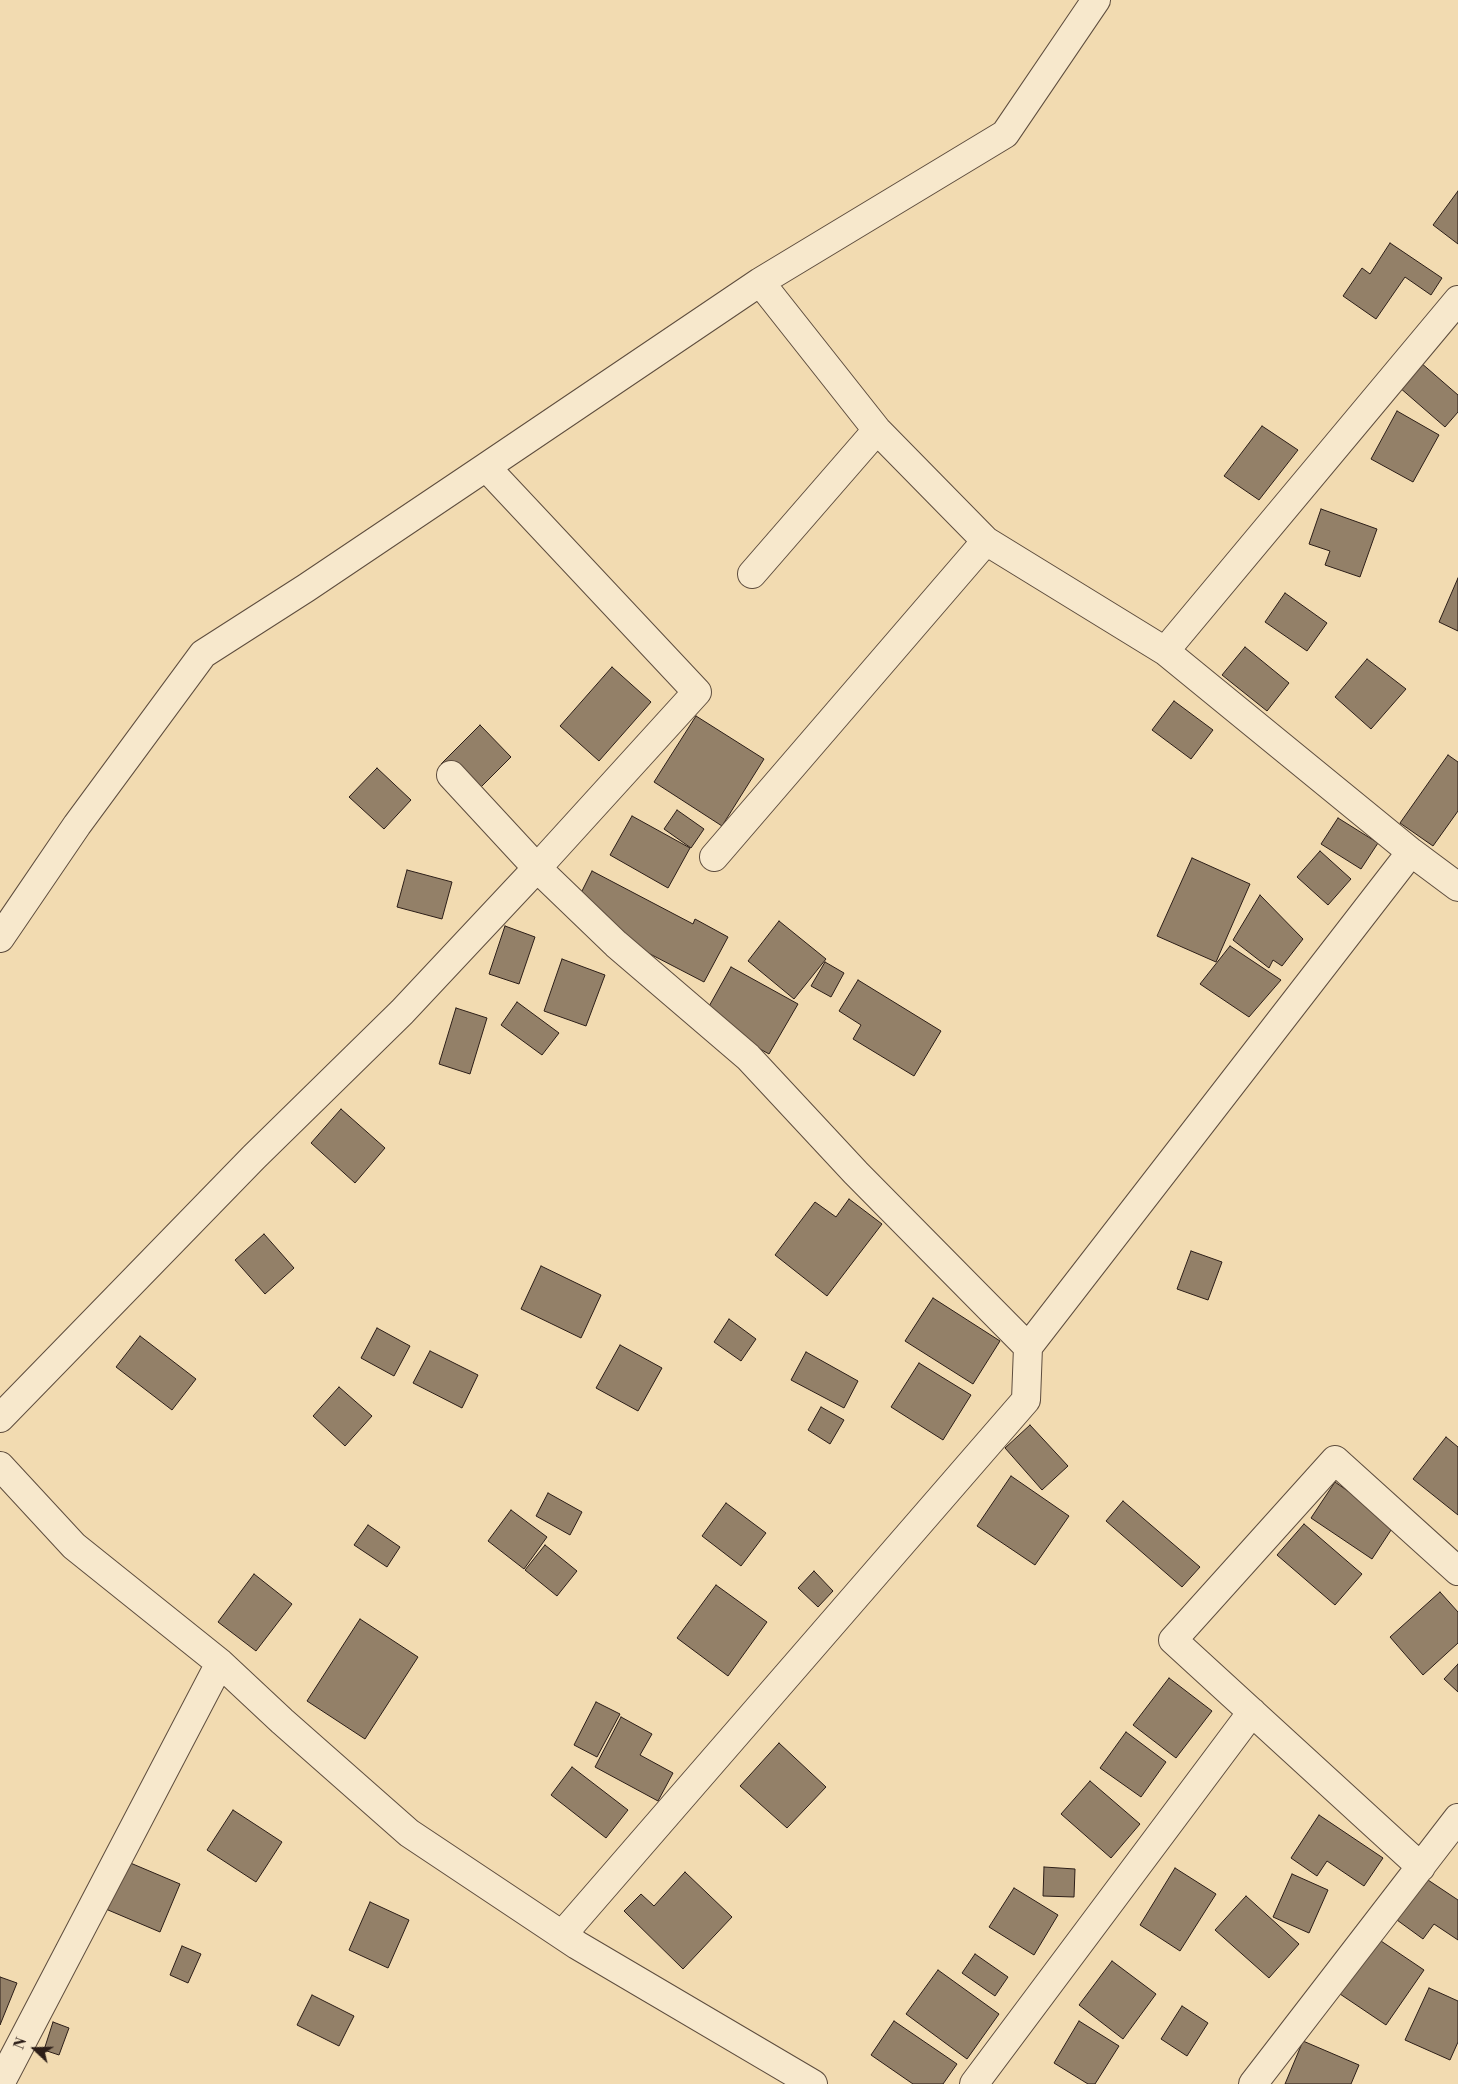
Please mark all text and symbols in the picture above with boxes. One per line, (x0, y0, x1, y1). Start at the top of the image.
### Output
north arrow (10, 2024, 60, 2074)
text: N (11, 2035, 31, 2052)

